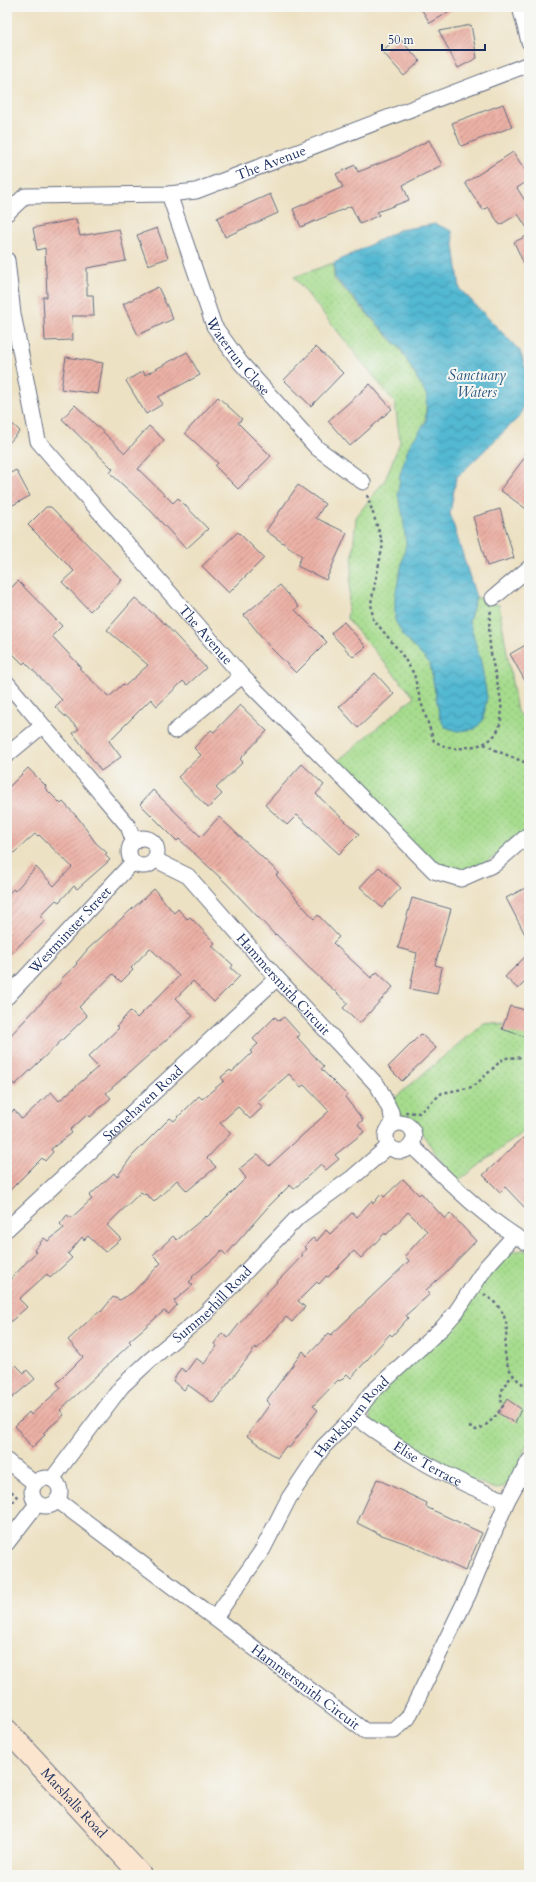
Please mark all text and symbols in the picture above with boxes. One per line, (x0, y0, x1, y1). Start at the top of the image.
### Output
scale bar (382, 26, 485, 52)
text: 50 m (388, 32, 415, 48)
street label: The Avenue (233, 140, 309, 184)
street label: Waterrun Close (202, 314, 275, 399)
water label: Sanctuary Waters (448, 365, 507, 402)
street label: The Avenue (175, 601, 237, 668)
street label: Westminster Street (24, 882, 116, 978)
street label: Hammersmith Circuit (232, 929, 335, 1039)
street label: Stonehaven Road (98, 1061, 187, 1145)
street label: Summerhill Road (168, 1261, 256, 1347)
street label: Hawksburn Road (309, 1371, 393, 1461)
street label: Elise Terrace (390, 1436, 466, 1491)
street label: Hammersmith Circuit (247, 1640, 365, 1734)
street label: Marshalls Road (37, 1764, 112, 1842)

